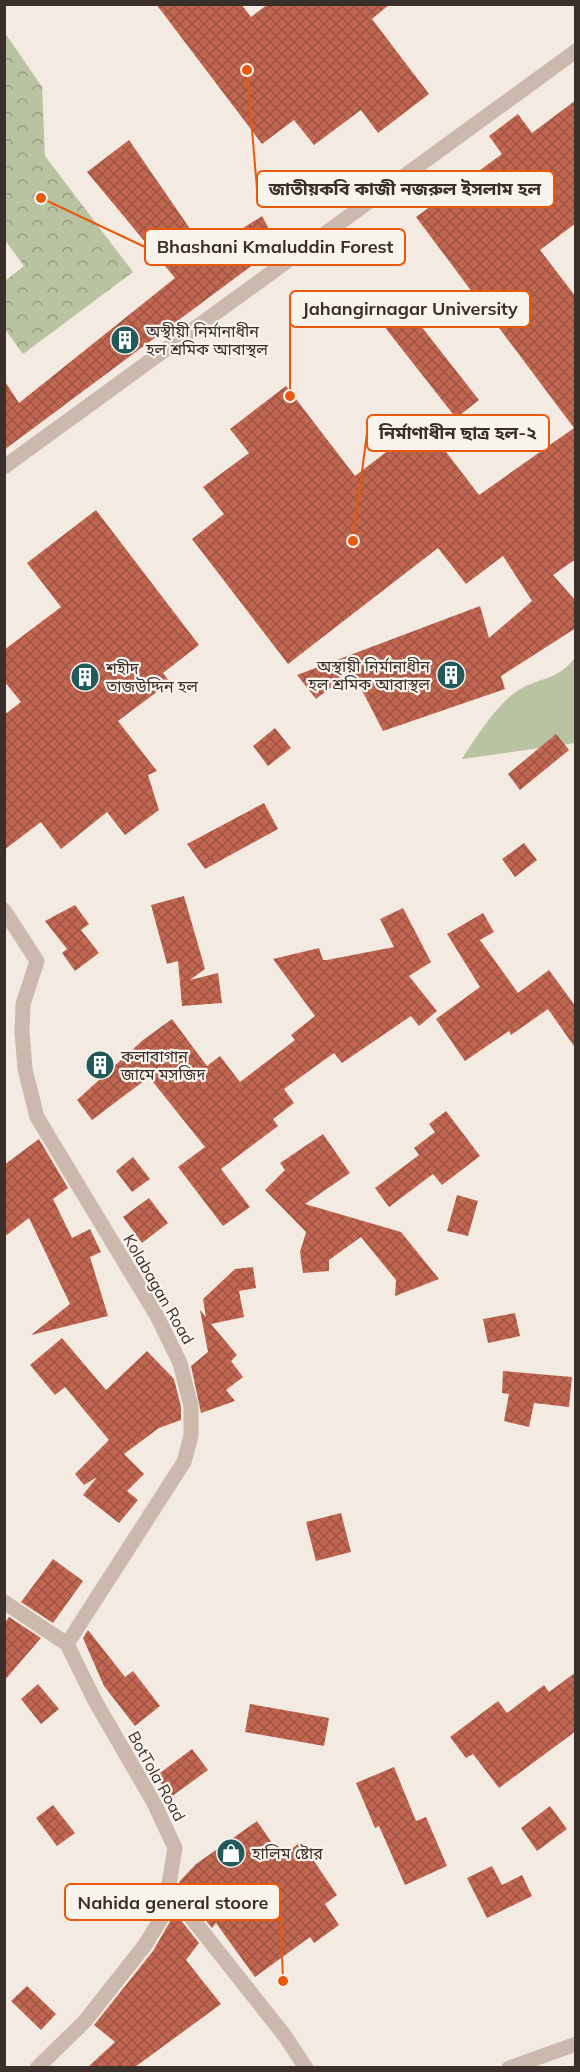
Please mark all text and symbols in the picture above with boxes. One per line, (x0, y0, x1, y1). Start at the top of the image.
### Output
callout: জাতীয়কবি কাজী নজরুল ইসলাম হল (257, 171, 554, 207)
text: জাতীয়কবি কাজী নজরুল ইসলাম হল (268, 177, 542, 200)
callout: Bhashani Kmaluddin Forest (145, 229, 405, 265)
text: Bhashani Kmaluddin Forest (157, 235, 394, 258)
callout: Jahangirnagar University (290, 291, 530, 327)
text: Jahangirnagar University (302, 297, 518, 320)
place label: অস্থীয়ী নির্মানাধীন হল শ্রমিক আবাস্থল (145, 321, 268, 359)
building icon: অস্থীয়ী নির্মানাধীন হল শ্রমিক আবাস্থল (109, 324, 141, 356)
callout: নির্মাণাধীন ছাত্র হল-২ (367, 415, 549, 451)
text: নির্মাণাধীন ছাত্র হল-২ (378, 421, 537, 444)
place label: অস্থায়ী নির্মানাধীন হল শ্রমিক আবাস্থল (307, 656, 430, 694)
place label: শহীদ তাজউদ্দিন হল (105, 658, 198, 696)
building icon: অস্থায়ী নির্মানাধীন হল শ্রমিক আবাস্থল (435, 659, 467, 691)
building icon: শহীদ তাজউদ্দিন হল (69, 661, 101, 693)
place label: কলাবাগান জামে মসজিদ (120, 1046, 207, 1084)
building icon: কলাবাগান জামে মসজিদ (84, 1049, 116, 1081)
street label: Kolabagan Road (119, 1230, 199, 1348)
street label: BotTola Road (124, 1727, 190, 1825)
shop icon: হালিম ষ্টোর (215, 1837, 247, 1869)
place label: হালিম ষ্টোর (251, 1843, 323, 1863)
callout: Nahida general stoore (65, 1884, 280, 1920)
text: Nahida general stoore (78, 1891, 269, 1914)

